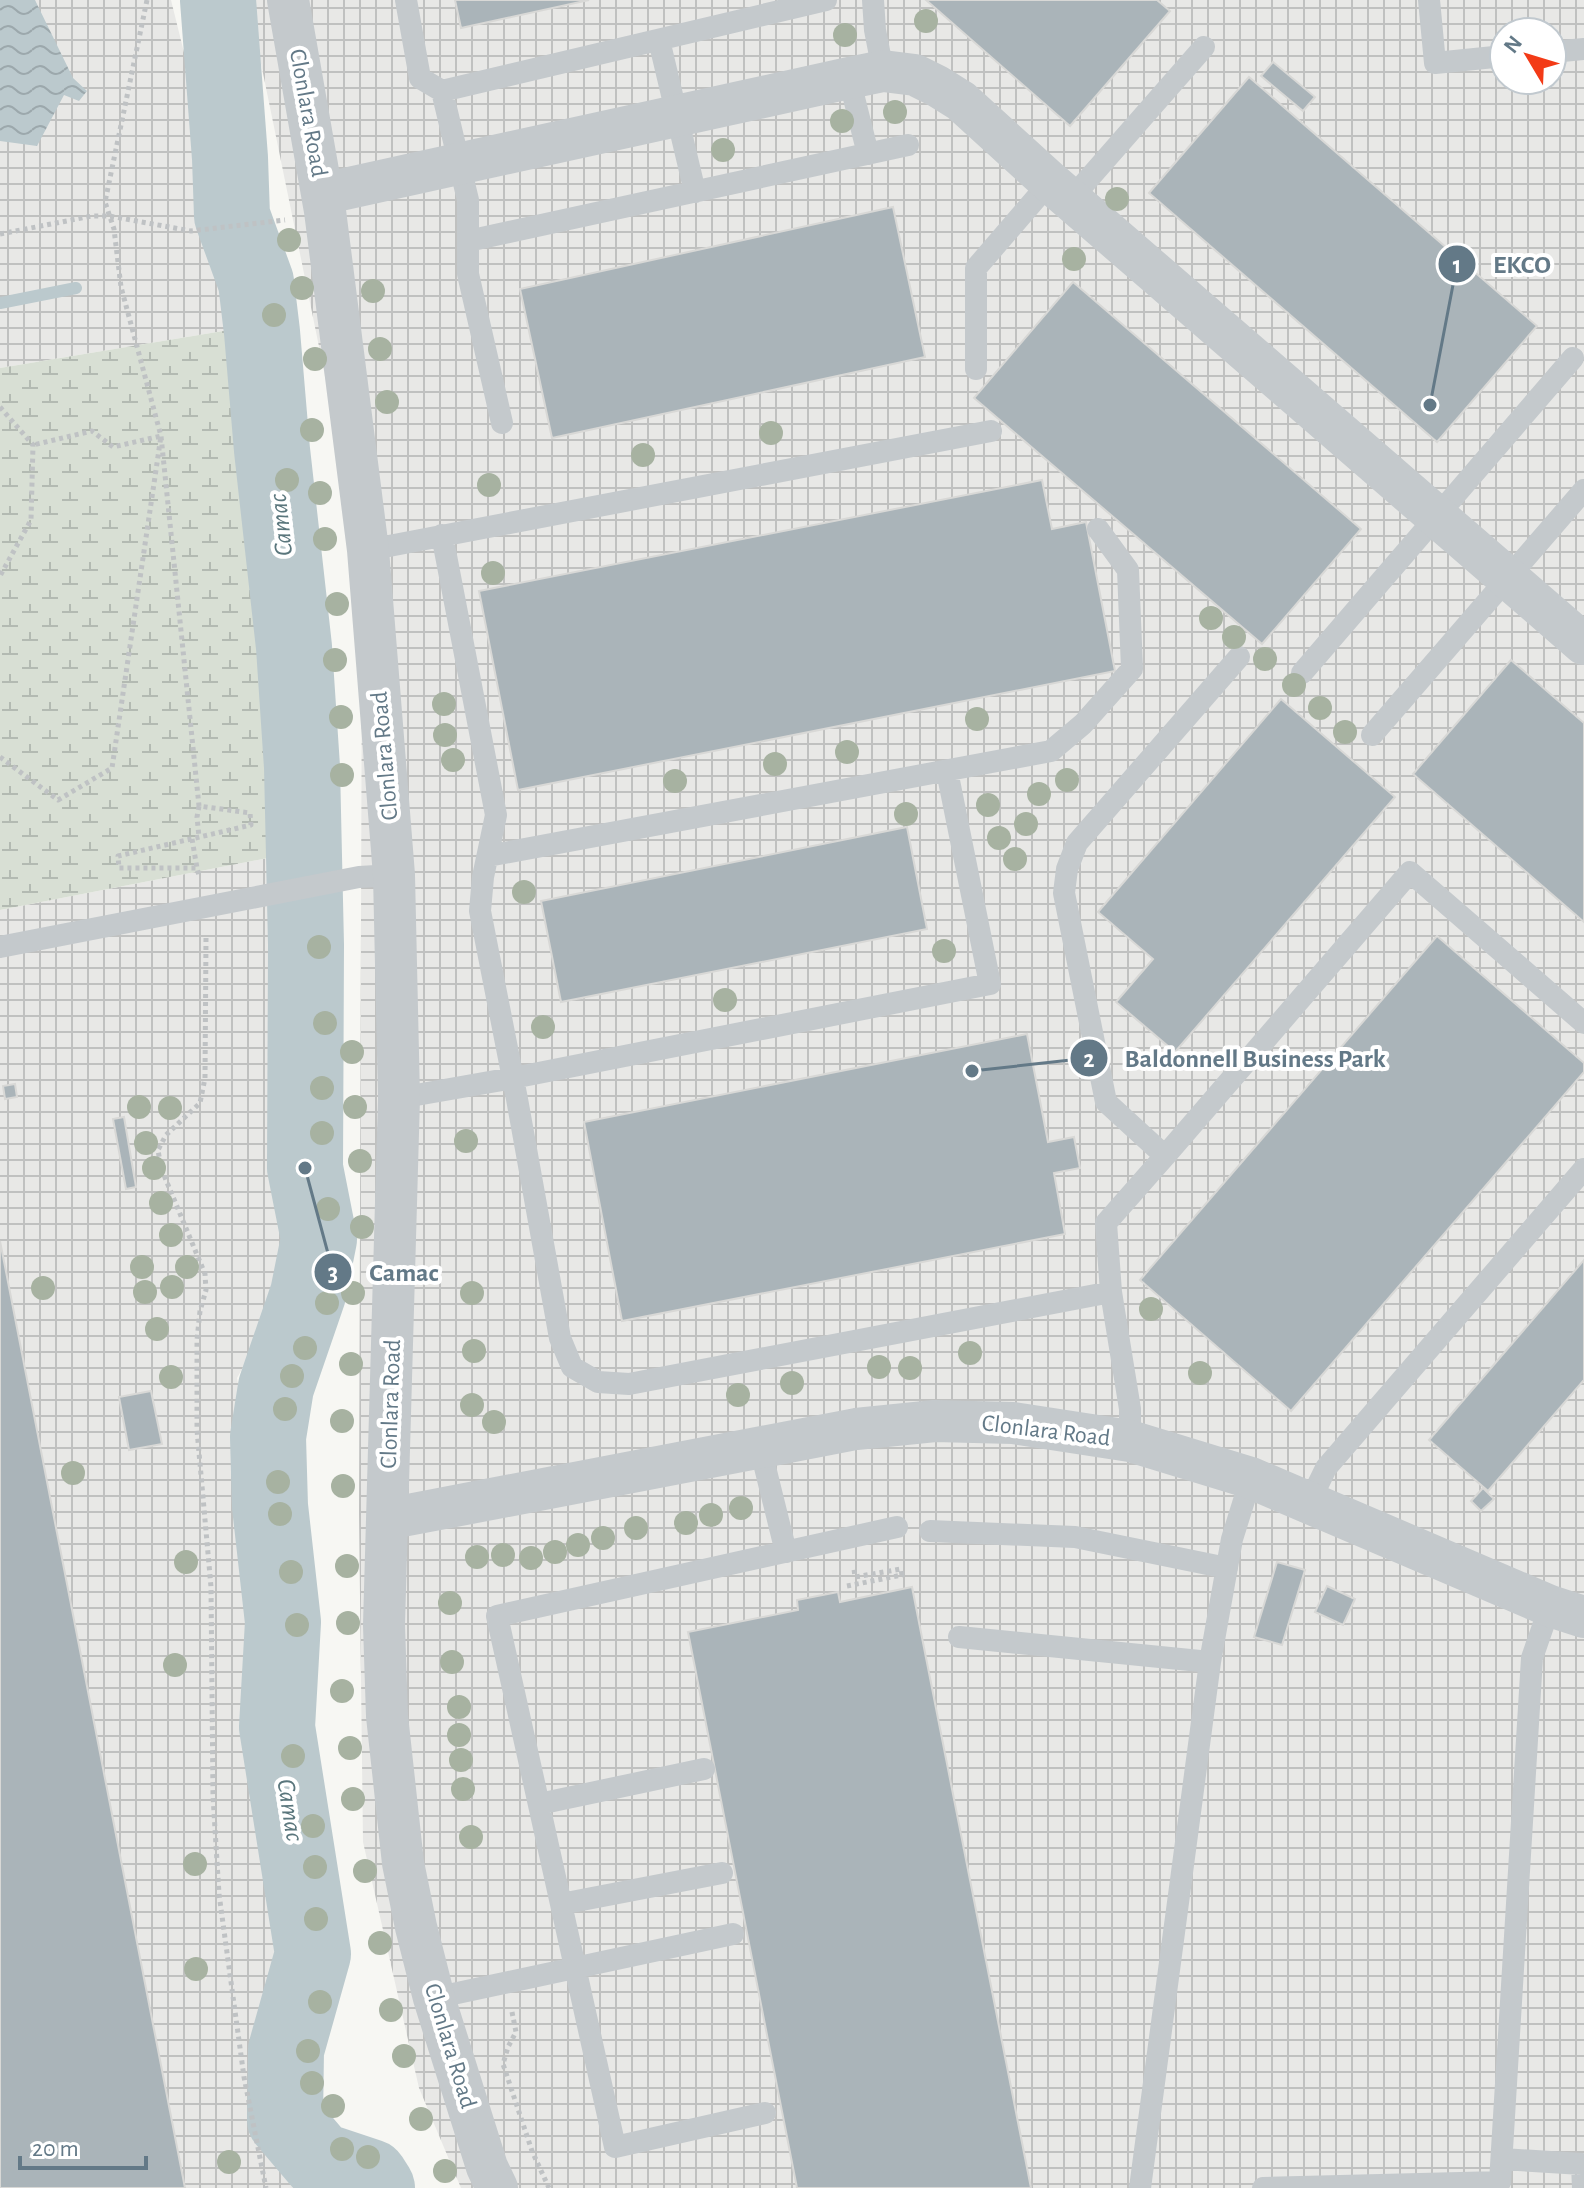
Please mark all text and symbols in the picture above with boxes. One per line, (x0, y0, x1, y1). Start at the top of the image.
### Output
north arrow (1488, 16, 1568, 96)
text: N (1500, 32, 1526, 57)
street label: Clonlara Road (285, 47, 331, 179)
callout: EKCO (1437, 239, 1567, 289)
text: EKCO (1493, 252, 1551, 278)
text: 1 (1453, 254, 1461, 278)
water label: Camac (265, 492, 297, 558)
street label: Clonlara Road (367, 690, 403, 822)
callout: Baldonnell Business Park (1069, 1033, 1402, 1083)
text: Baldonnell Business Park (1124, 1046, 1386, 1072)
text: 2 (1083, 1048, 1095, 1072)
callout: Camac (313, 1247, 455, 1297)
text: Camac (369, 1260, 439, 1286)
text: 3 (328, 1262, 338, 1286)
street label: Clonlara Road (377, 1339, 405, 1469)
street label: Clonlara Road (980, 1411, 1112, 1451)
water label: Camac (272, 1777, 308, 1843)
street label: Clonlara Road (420, 1981, 480, 2111)
scale bar (20, 2120, 146, 2170)
text: 20 m (32, 2137, 79, 2161)

